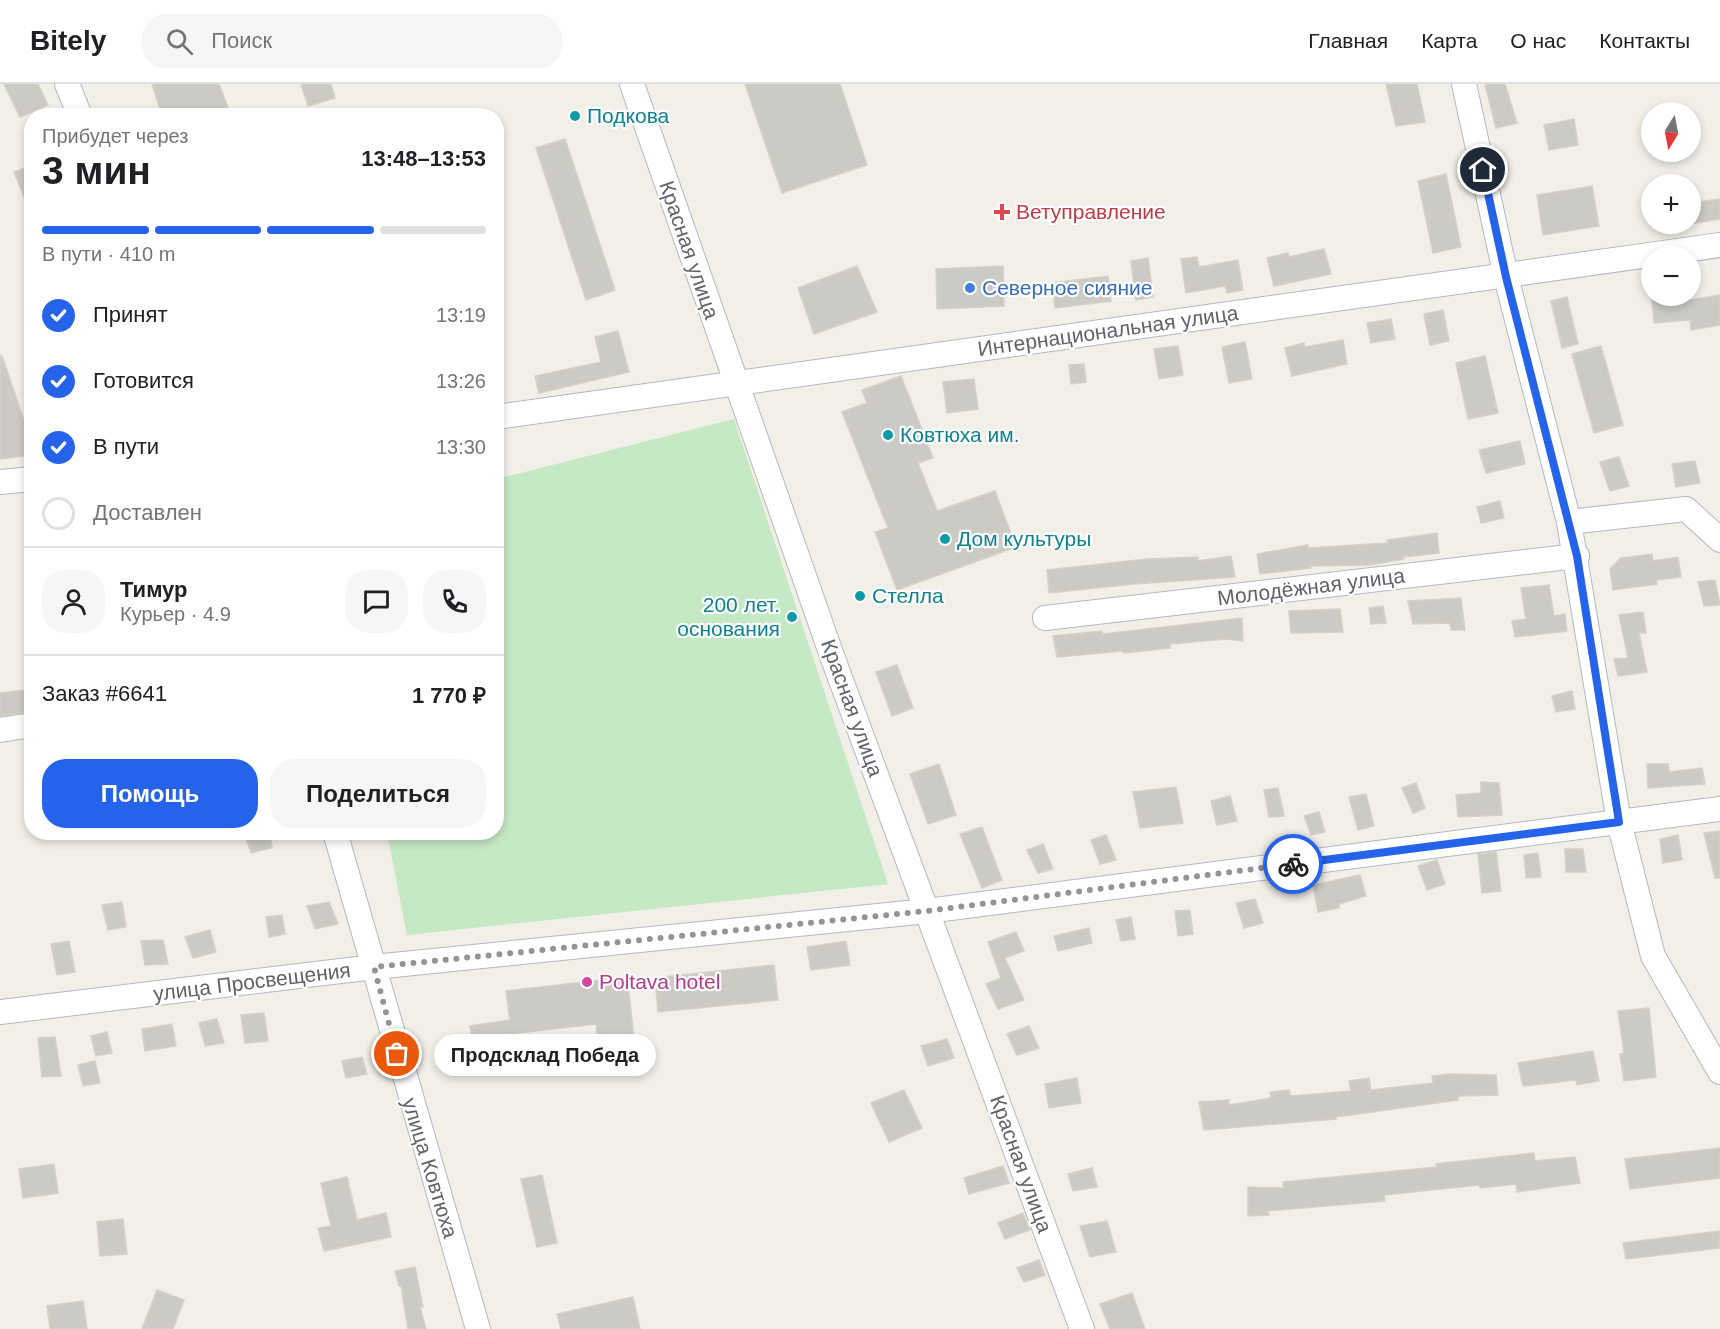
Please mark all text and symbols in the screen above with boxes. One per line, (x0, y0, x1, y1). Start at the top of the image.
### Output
search box (142, 14, 562, 68)
text: Bitely (30, 25, 106, 56)
icon: search (163, 25, 196, 58)
text: Поиск (211, 28, 272, 53)
text: Главная (1308, 29, 1388, 52)
text: Карта (1421, 29, 1477, 52)
text: О нас (1510, 29, 1566, 52)
text: Контакты (1599, 29, 1690, 52)
north arrow (1641, 102, 1701, 162)
map controls (1641, 102, 1701, 306)
place label: Подкова (587, 104, 670, 127)
marker: Подкова (568, 109, 582, 123)
text: Прибудет через (42, 125, 188, 147)
pin (1457, 144, 1508, 195)
text: 13:48–13:53 (361, 146, 486, 171)
text: 3 мин (42, 149, 151, 192)
icon: home (1466, 153, 1499, 186)
button: + (1641, 174, 1701, 234)
street label: Красная улица (655, 178, 724, 322)
place label: Ветуправление (1016, 200, 1166, 223)
marker: Ветуправление (993, 203, 1011, 221)
text: В пути · 410 m (42, 243, 175, 265)
button: − (1641, 246, 1701, 306)
place label: Северное сияние (982, 276, 1153, 299)
marker: Северное сияние (963, 281, 977, 295)
icon: check (42, 299, 75, 332)
street label: Интернациональная улица (976, 301, 1240, 360)
text: Принят (93, 302, 167, 327)
text: 13:19 (436, 304, 486, 326)
icon: check (42, 365, 75, 398)
text: Готовится (93, 368, 194, 393)
text: 13:26 (436, 370, 486, 392)
place label: Ковтюха им. (900, 423, 1020, 446)
marker: Ковтюха им. (881, 428, 895, 442)
icon: check (42, 431, 75, 464)
text: В пути (93, 434, 159, 459)
text: 13:30 (436, 436, 486, 458)
text: Доставлен (93, 500, 202, 525)
place label: Дом культуры (957, 527, 1091, 550)
marker: Дом культуры (938, 532, 952, 546)
street label: Молодёжная улица (1216, 564, 1406, 609)
button: person (42, 570, 105, 633)
button: chat (345, 570, 408, 633)
button: phone (423, 570, 486, 633)
text: Тимур (120, 577, 188, 602)
place label: Стелла (872, 584, 944, 607)
marker: Стелла (853, 589, 867, 603)
place label: 200 лет. основания (677, 593, 780, 640)
text: Курьер · 4.9 (120, 603, 231, 625)
marker: 200 лет. основания (785, 610, 799, 624)
street label: Красная улица (817, 636, 888, 780)
text: Заказ #6641 (42, 681, 167, 706)
text: 1 770 ₽ (412, 683, 486, 708)
button: Помощь (42, 759, 258, 828)
button: Поделиться (270, 759, 486, 828)
courier (1263, 834, 1323, 894)
icon: bike (1277, 848, 1310, 881)
street label: улица Просвещения (152, 958, 352, 1005)
place label: Poltava hotel (599, 970, 720, 993)
marker: Poltava hotel (580, 975, 594, 989)
pin (371, 1028, 422, 1079)
callout: Продсклад Победа (433, 1033, 655, 1075)
icon: bag (380, 1037, 413, 1070)
text: Продсклад Победа (451, 1044, 639, 1066)
street label: Красная улица (986, 1092, 1057, 1236)
street label: улица Ковтюха (398, 1095, 463, 1241)

